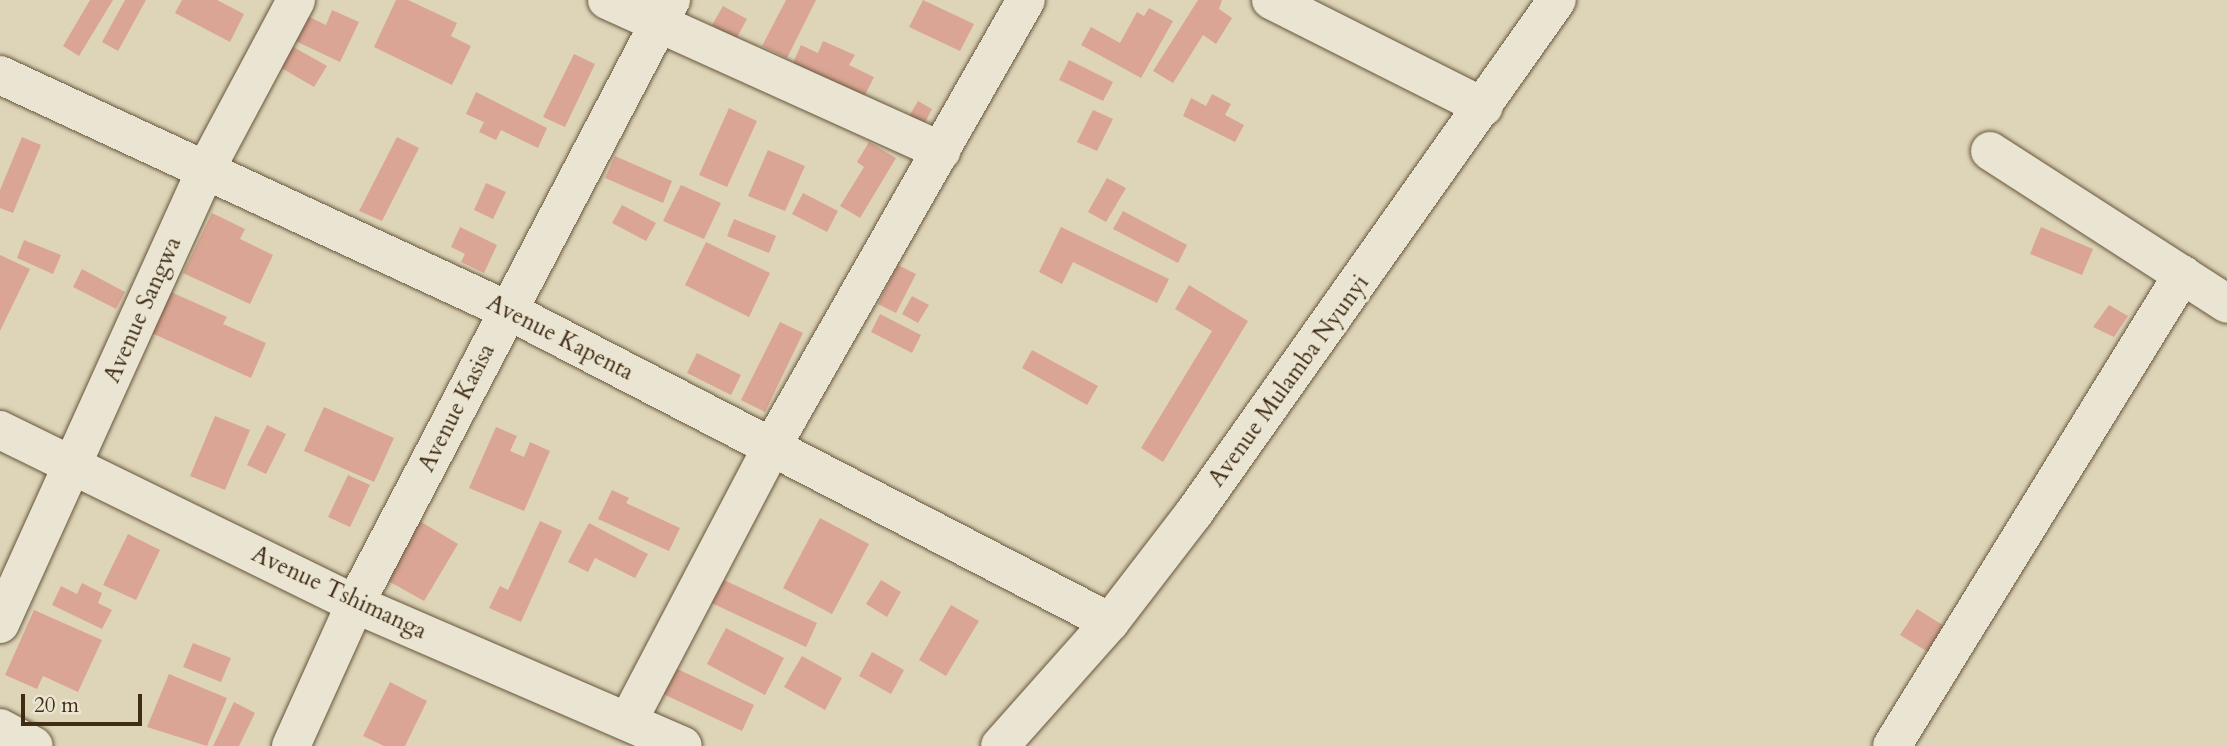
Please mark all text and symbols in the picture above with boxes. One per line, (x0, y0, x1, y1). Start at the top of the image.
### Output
street label: Avenue Sangwa (99, 233, 187, 387)
street label: Avenue Mulamba Nyunyi (1203, 270, 1375, 492)
street label: Avenue Kapenta (482, 289, 638, 387)
street label: Avenue Kasisa (413, 340, 501, 476)
street label: Avenue Tshimanga (247, 540, 431, 646)
scale bar (24, 680, 145, 724)
text: 20 m (34, 691, 79, 720)

